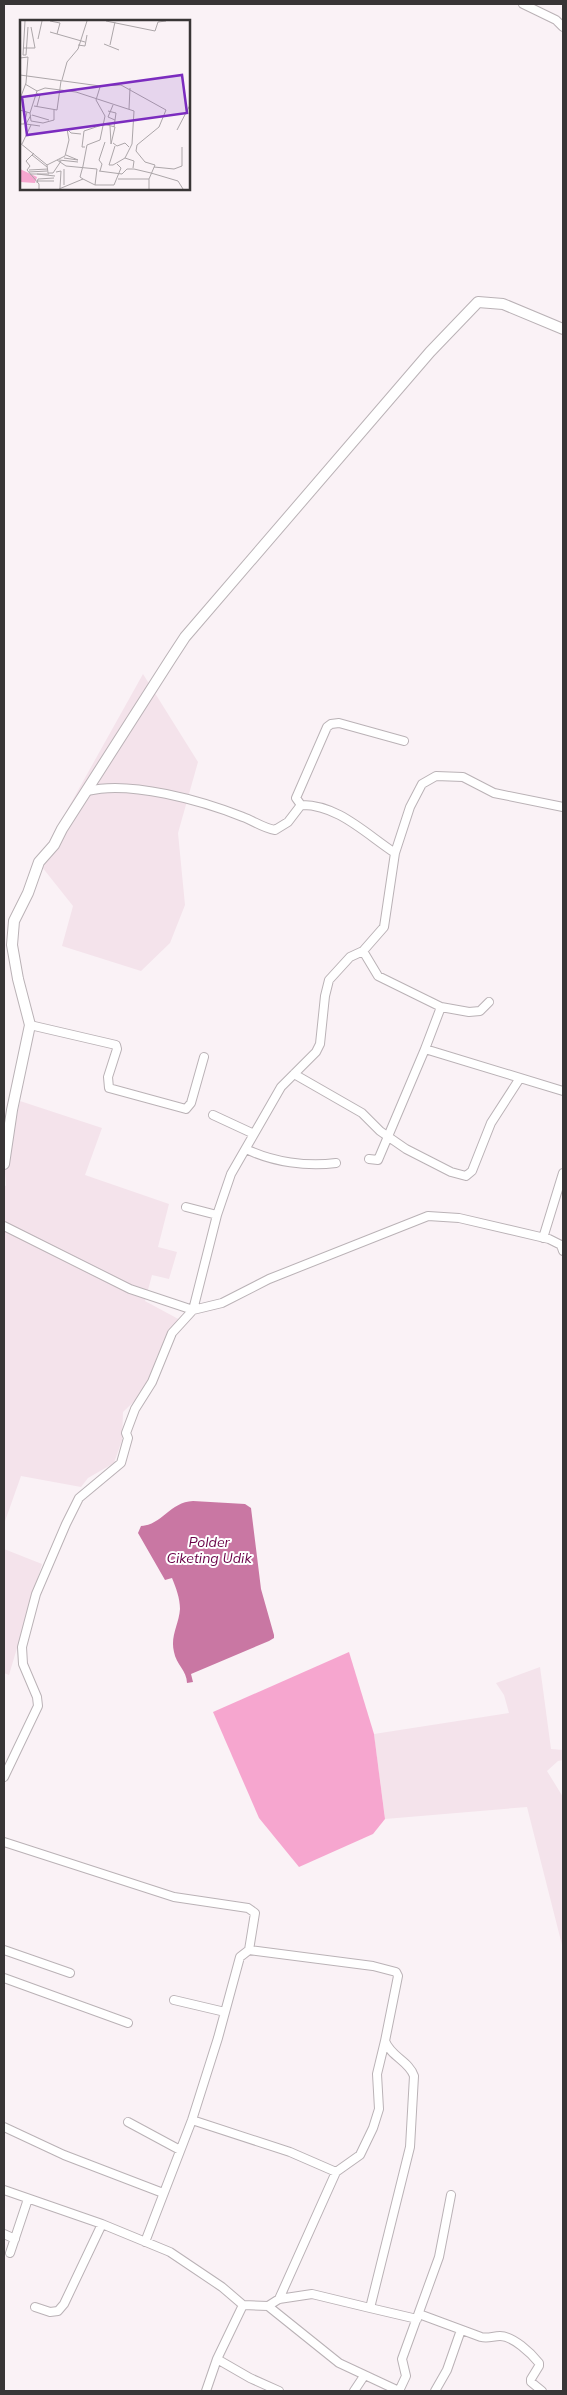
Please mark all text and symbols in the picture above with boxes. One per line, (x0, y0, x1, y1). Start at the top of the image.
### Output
inset map (20, 20, 190, 190)
water label: Polder Ciketing Udik (166, 1533, 252, 1567)

